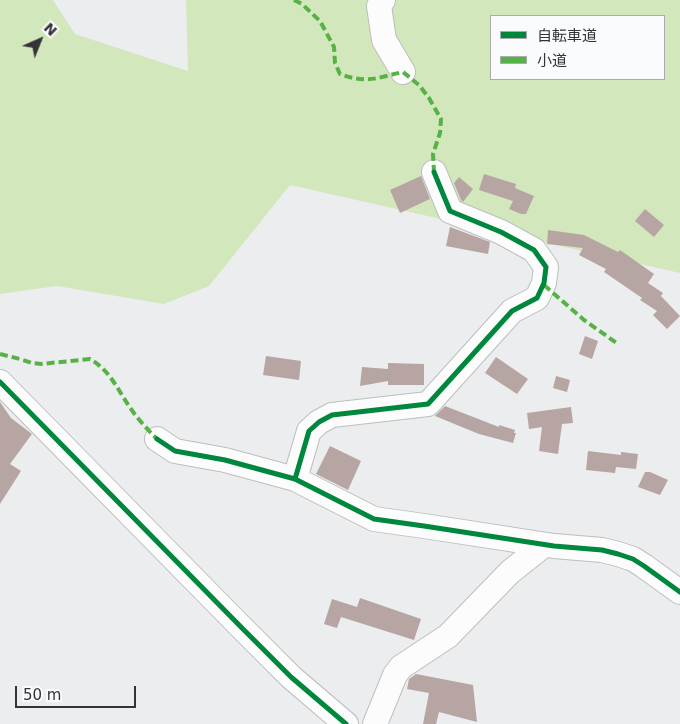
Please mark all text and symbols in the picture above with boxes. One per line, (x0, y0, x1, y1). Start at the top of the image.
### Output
north arrow (15, 15, 65, 65)
legend (490, 15, 665, 80)
text: N (41, 19, 60, 39)
text: 自転車道 (537, 27, 597, 45)
text: 小道 (537, 52, 567, 70)
scale bar (18, 676, 139, 708)
text: 50 m (23, 686, 61, 704)

